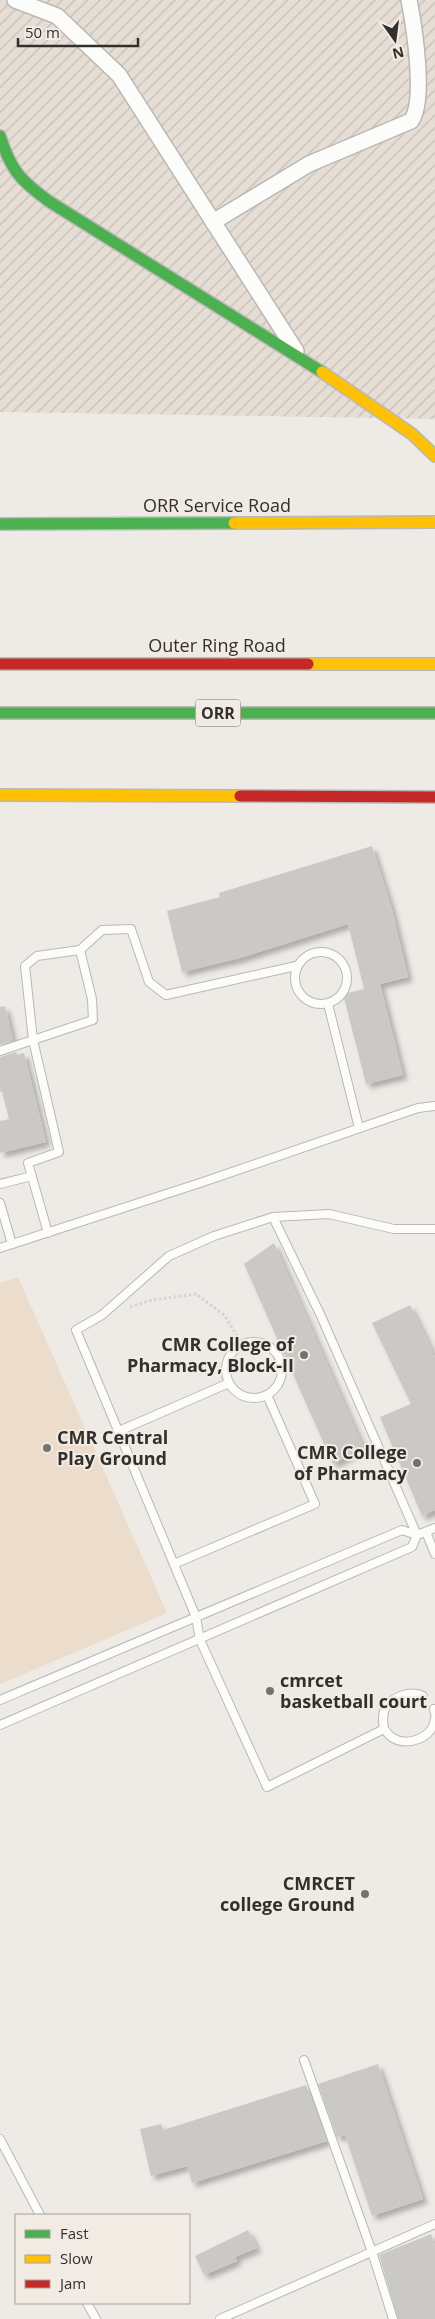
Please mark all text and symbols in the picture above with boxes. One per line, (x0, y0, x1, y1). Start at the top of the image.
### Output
scale bar (18, 15, 138, 47)
north arrow (370, 15, 420, 65)
text: 50 m (25, 22, 60, 42)
text: N (390, 43, 406, 64)
street label: ORR Service Road (143, 493, 291, 517)
street label: Outer Ring Road (148, 633, 286, 657)
road number: ORR (196, 700, 240, 726)
place label: CMR College of Pharmacy, Block-II (127, 1332, 295, 1377)
marker: CMR College of Pharmacy, Block-II (298, 1349, 310, 1361)
place label: CMR Central Play Ground (57, 1425, 168, 1470)
place label: CMR College of Pharmacy (294, 1440, 408, 1485)
marker: CMR Central Play Ground (41, 1442, 53, 1454)
marker: CMR College of Pharmacy (411, 1457, 423, 1469)
place label: cmrcet basketball court (280, 1668, 427, 1713)
marker: cmrcet basketball court (264, 1685, 276, 1697)
place label: CMRCET college Ground (220, 1871, 356, 1916)
marker: CMRCET college Ground (359, 1888, 371, 1900)
legend (15, 2214, 190, 2304)
text: Fast (60, 2223, 89, 2243)
text: Slow (60, 2248, 93, 2268)
text: Jam (58, 2273, 86, 2293)

